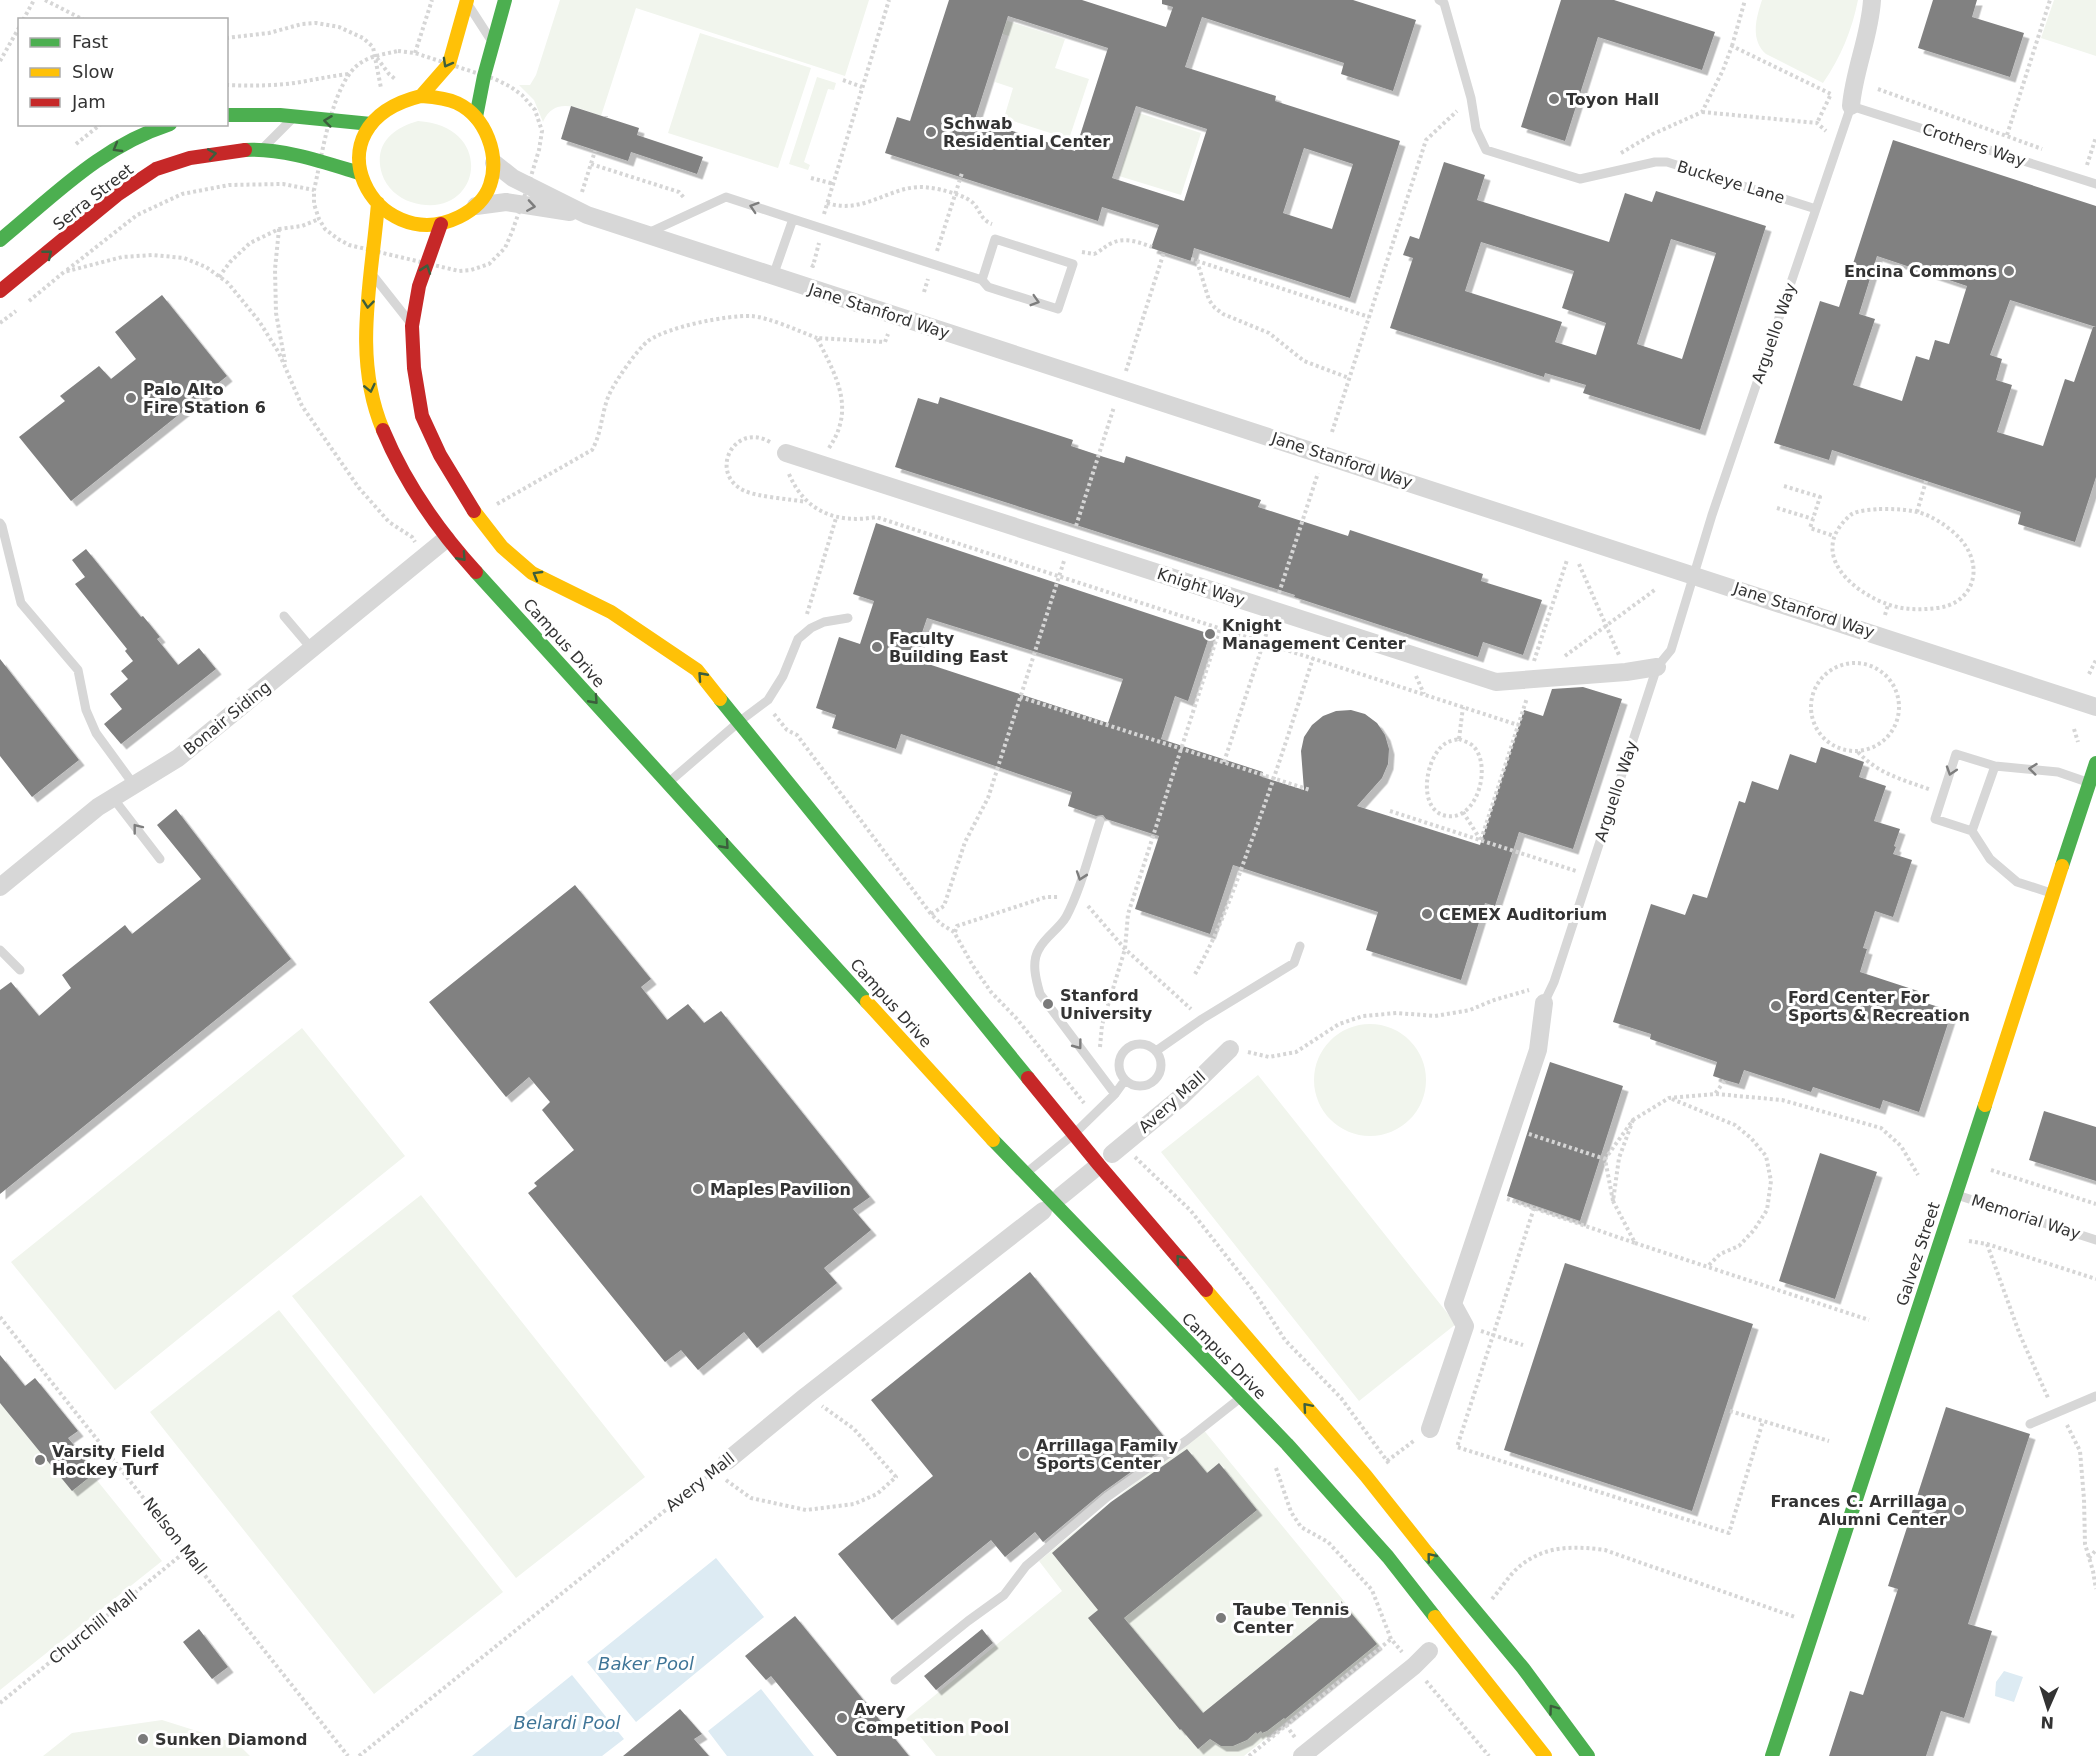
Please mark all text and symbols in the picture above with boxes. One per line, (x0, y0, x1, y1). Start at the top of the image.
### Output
legend (18, 18, 228, 126)
text: Fast (72, 31, 108, 52)
one-way arrow (443, 57, 454, 67)
text: Slow (72, 61, 114, 82)
place label: Toyon Hall (1566, 90, 1659, 109)
text: Jam (71, 91, 106, 112)
marker: Toyon Hall (1547, 92, 1561, 106)
place label: Schwab Residential Center (943, 114, 1110, 151)
one-way arrow (323, 115, 332, 127)
street label: Crothers Way (1920, 119, 2028, 171)
marker: Schwab Residential Center (924, 125, 938, 139)
one-way arrow (112, 141, 123, 152)
one-way arrow (207, 148, 217, 161)
street label: Buckeye Lane (1675, 157, 1787, 207)
street label: Serra Street (49, 160, 137, 234)
one-way arrow (527, 200, 536, 212)
one-way arrow (749, 201, 760, 214)
one-way arrow (41, 250, 52, 261)
place label: Encina Commons (1844, 262, 1997, 281)
one-way arrow (418, 264, 431, 274)
marker: Encina Commons (2002, 264, 2016, 278)
street label: Jane Stanford Way (805, 279, 952, 343)
street label: Arguello Way (1748, 280, 1800, 386)
one-way arrow (1029, 294, 1040, 307)
one-way arrow (362, 299, 375, 308)
place label: Palo Alto Fire Station 6 (143, 380, 266, 417)
one-way arrow (363, 382, 376, 392)
marker: Palo Alto Fire Station 6 (124, 391, 138, 405)
street label: Jane Stanford Way (1268, 428, 1415, 492)
one-way arrow (455, 550, 466, 560)
street label: Knight Way (1155, 564, 1247, 610)
one-way arrow (533, 571, 543, 582)
street label: Jane Stanford Way (1730, 578, 1877, 642)
street label: Campus Drive (519, 595, 609, 691)
place label: Knight Management Center (1222, 616, 1406, 653)
marker: Knight Management Center (1203, 627, 1217, 641)
place label: Faculty Building East (889, 629, 1008, 666)
marker: Faculty Building East (870, 640, 884, 654)
one-way arrow (698, 672, 709, 683)
street label: Bonair Siding (180, 677, 274, 759)
one-way arrow (587, 694, 598, 704)
street label: Arguello Way (1591, 738, 1641, 844)
one-way arrow (2028, 763, 2037, 776)
one-way arrow (1945, 765, 1958, 776)
one-way arrow (133, 824, 144, 835)
one-way arrow (718, 838, 729, 848)
one-way arrow (1076, 870, 1089, 881)
place label: CEMEX Auditorium (1439, 905, 1607, 924)
marker: CEMEX Auditorium (1420, 907, 1434, 921)
street label: Campus Drive (846, 955, 936, 1051)
place label: Stanford University (1060, 986, 1153, 1023)
place label: Ford Center For Sports & Recreation (1788, 988, 1970, 1025)
marker: Stanford University (1041, 997, 1055, 1011)
marker: Ford Center For Sports & Recreation (1769, 999, 1783, 1013)
one-way arrow (1071, 1038, 1082, 1049)
street label: Avery Mall (1135, 1067, 1209, 1137)
place label: Maples Pavilion (710, 1180, 851, 1199)
marker: Maples Pavilion (691, 1182, 705, 1196)
street label: Memorial Way (1969, 1190, 2083, 1244)
street label: Galvez Street (1892, 1200, 1944, 1308)
one-way arrow (1176, 1255, 1187, 1266)
street label: Campus Drive (1178, 1309, 1270, 1403)
one-way arrow (1303, 1403, 1314, 1414)
place label: Arrillaga Family Sports Center (1036, 1436, 1179, 1473)
place label: Varsity Field Hockey Turf (52, 1442, 165, 1479)
marker: Arrillaga Family Sports Center (1017, 1447, 1031, 1461)
street label: Avery Mall (662, 1449, 738, 1515)
marker: Varsity Field Hockey Turf (33, 1453, 47, 1467)
place label: Frances C. Arrillaga Alumni Center (1771, 1492, 1947, 1529)
street label: Nelson Mall (139, 1494, 211, 1578)
marker: Frances C. Arrillaga Alumni Center (1952, 1503, 1966, 1517)
one-way arrow (1428, 1553, 1439, 1564)
street label: Churchill Mall (45, 1586, 141, 1668)
place label: Taube Tennis Center (1233, 1600, 1349, 1637)
marker: Taube Tennis Center (1214, 1611, 1228, 1625)
water label: Baker Pool (598, 1653, 694, 1674)
north arrow (2018, 1678, 2078, 1738)
place label: Avery Competition Pool (854, 1700, 1009, 1737)
one-way arrow (1549, 1704, 1560, 1715)
marker: Avery Competition Pool (835, 1711, 849, 1725)
water label: Belardi Pool (514, 1712, 620, 1733)
text: N (2040, 1713, 2054, 1732)
place label: Sunken Diamond (155, 1730, 307, 1749)
marker: Sunken Diamond (136, 1732, 150, 1746)

